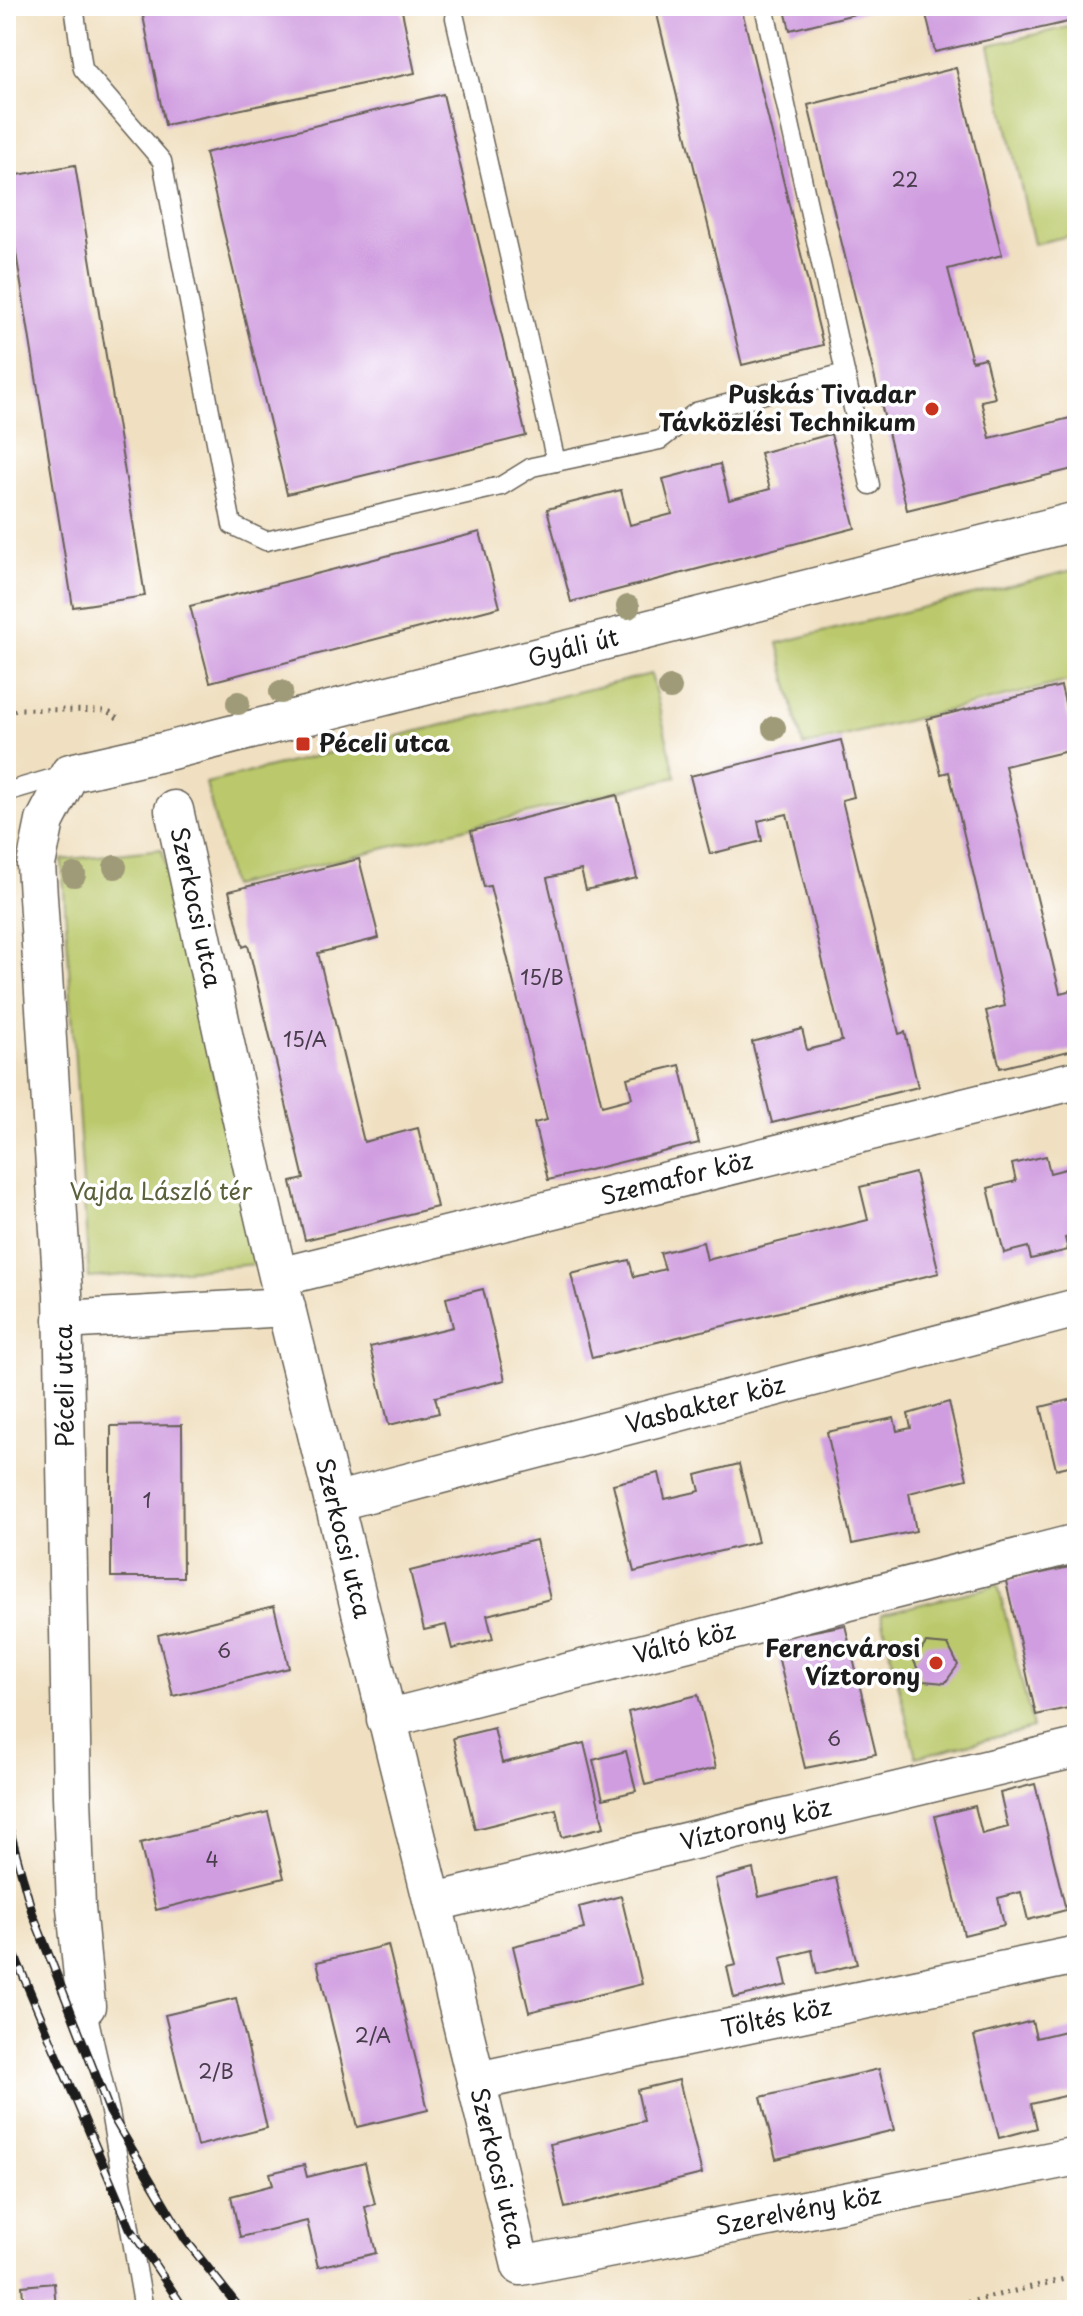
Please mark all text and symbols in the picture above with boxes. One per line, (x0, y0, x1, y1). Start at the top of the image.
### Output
house number: 22 (892, 164, 918, 194)
place label: Puskás Tivadar Távközlési Technikum (659, 375, 917, 439)
marker: Puskás Tivadar Távközlési Technikum (923, 400, 941, 418)
street label: Gyáli út (524, 618, 622, 675)
place label: Péceli utca (319, 724, 451, 760)
marker: Péceli utca (294, 735, 312, 753)
street label: Szerkocsi utca (162, 823, 232, 991)
house number: 15/B (520, 962, 564, 992)
house number: 15/A (283, 1024, 327, 1054)
street label: Szemafor köz (597, 1141, 756, 1213)
park label: Vajda László tér (70, 1172, 253, 1208)
street label: Péceli utca (44, 1324, 82, 1448)
street label: Vasbakter köz (621, 1365, 789, 1441)
street label: Szerkocsi utca (308, 1454, 382, 1622)
house number: 1 (143, 1485, 151, 1515)
street label: Váltó köz (629, 1611, 739, 1671)
place label: Ferencvárosi Víztorony (765, 1629, 920, 1693)
house number: 6 (217, 1635, 231, 1665)
marker: Ferencvárosi Víztorony (927, 1654, 945, 1672)
house number: 6 (827, 1723, 841, 1753)
street label: Víztorony köz (676, 1788, 835, 1859)
house number: 4 (205, 1844, 219, 1874)
street label: Töltés köz (718, 1987, 835, 2045)
house number: 2/A (355, 2020, 391, 2050)
house number: 2/B (198, 2056, 234, 2086)
street label: Szerkocsi utca (463, 2084, 536, 2251)
street label: Szerelvény köz (713, 2175, 884, 2243)

